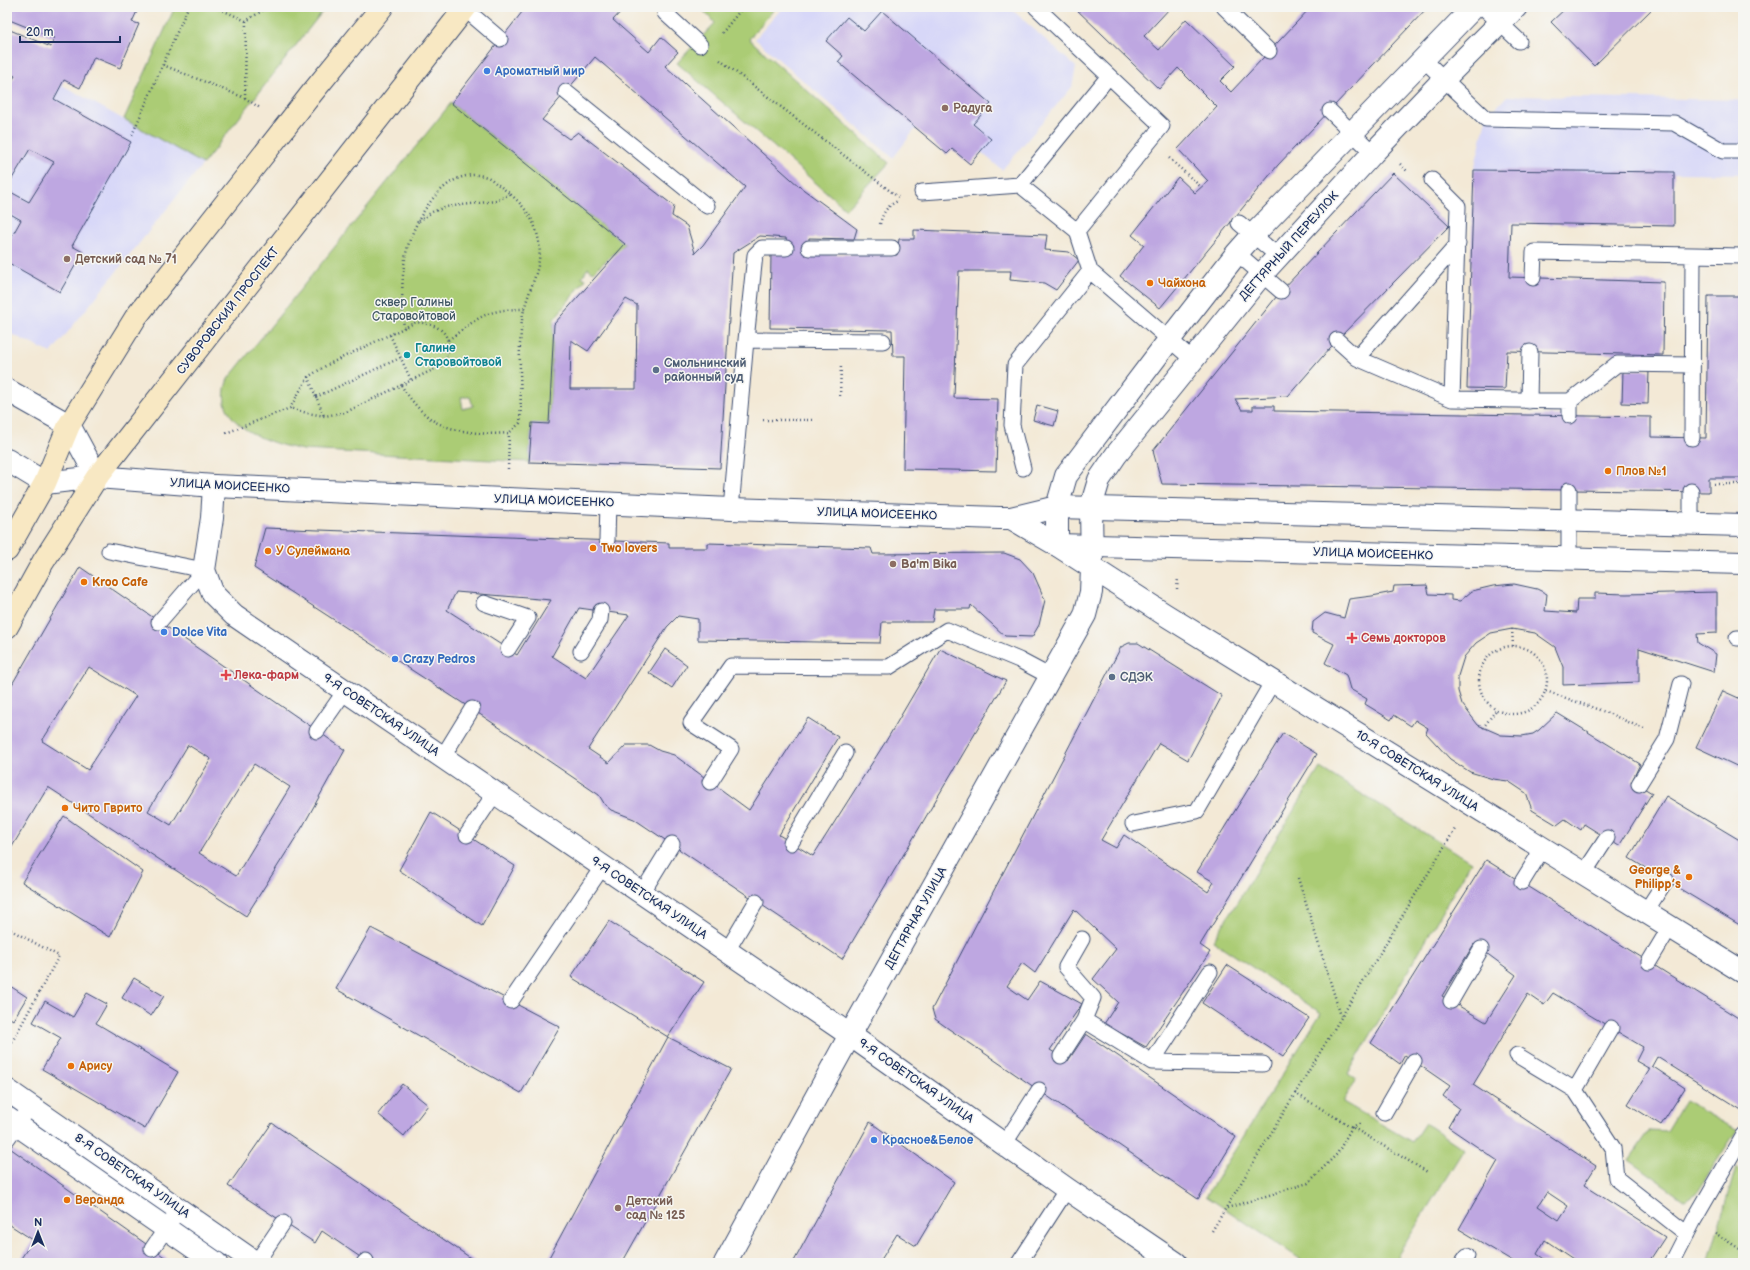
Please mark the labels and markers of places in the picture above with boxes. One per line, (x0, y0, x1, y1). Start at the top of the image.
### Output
place label: Ароматный мир (494, 64, 585, 79)
marker: Ароматный мир (482, 66, 492, 76)
place label: Радуга (953, 101, 993, 116)
marker: Радуга (940, 103, 950, 113)
place label: Детский сад № 71 (75, 252, 177, 267)
marker: Детский сад № 71 (62, 254, 72, 264)
place label: Чайхона (1158, 276, 1207, 291)
marker: Чайхона (1145, 278, 1155, 288)
place label: Галине Старовойтовой (415, 341, 502, 370)
marker: Галине Старовойтовой (402, 350, 412, 360)
place label: Смольнинский районный суд (664, 356, 747, 385)
marker: Смольнинский районный суд (651, 365, 661, 375)
place label: Плов №1 (1616, 464, 1667, 479)
marker: Плов №1 (1603, 466, 1613, 476)
place label: Two lovers (601, 541, 658, 556)
marker: Two lovers (588, 543, 598, 553)
place label: У Сулеймана (276, 544, 351, 559)
marker: У Сулеймана (263, 546, 273, 556)
place label: Ba'm Bika (901, 557, 957, 572)
marker: Ba'm Bika (888, 559, 898, 569)
place label: Kroo Cafe (92, 575, 148, 590)
marker: Kroo Cafe (79, 577, 89, 587)
place label: Dolce Vita (172, 625, 227, 640)
marker: Dolce Vita (159, 627, 169, 637)
place label: Семь докторов (1361, 631, 1446, 646)
marker: Семь докторов (1346, 632, 1358, 644)
place label: Crazy Pedros (403, 652, 475, 667)
marker: Crazy Pedros (390, 654, 400, 664)
place label: Лека-фарм (233, 668, 299, 683)
marker: Лека-фарм (221, 670, 231, 680)
place label: СДЭК (1120, 670, 1154, 685)
marker: СДЭК (1107, 672, 1117, 682)
place label: Чито Гврито (73, 801, 143, 816)
marker: Чито Гврито (60, 803, 70, 813)
place label: George & Philipp’s (1629, 863, 1681, 892)
marker: George & Philipp’s (1684, 872, 1694, 882)
place label: Арису (78, 1059, 112, 1074)
marker: Арису (66, 1061, 76, 1071)
place label: Красное&Белое (882, 1133, 974, 1148)
marker: Красное&Белое (869, 1135, 879, 1145)
place label: Веранда (75, 1193, 125, 1208)
place label: Детский сад № 125 (626, 1194, 685, 1223)
marker: Веранда (62, 1195, 72, 1205)
marker: Детский сад № 125 (613, 1203, 623, 1213)

